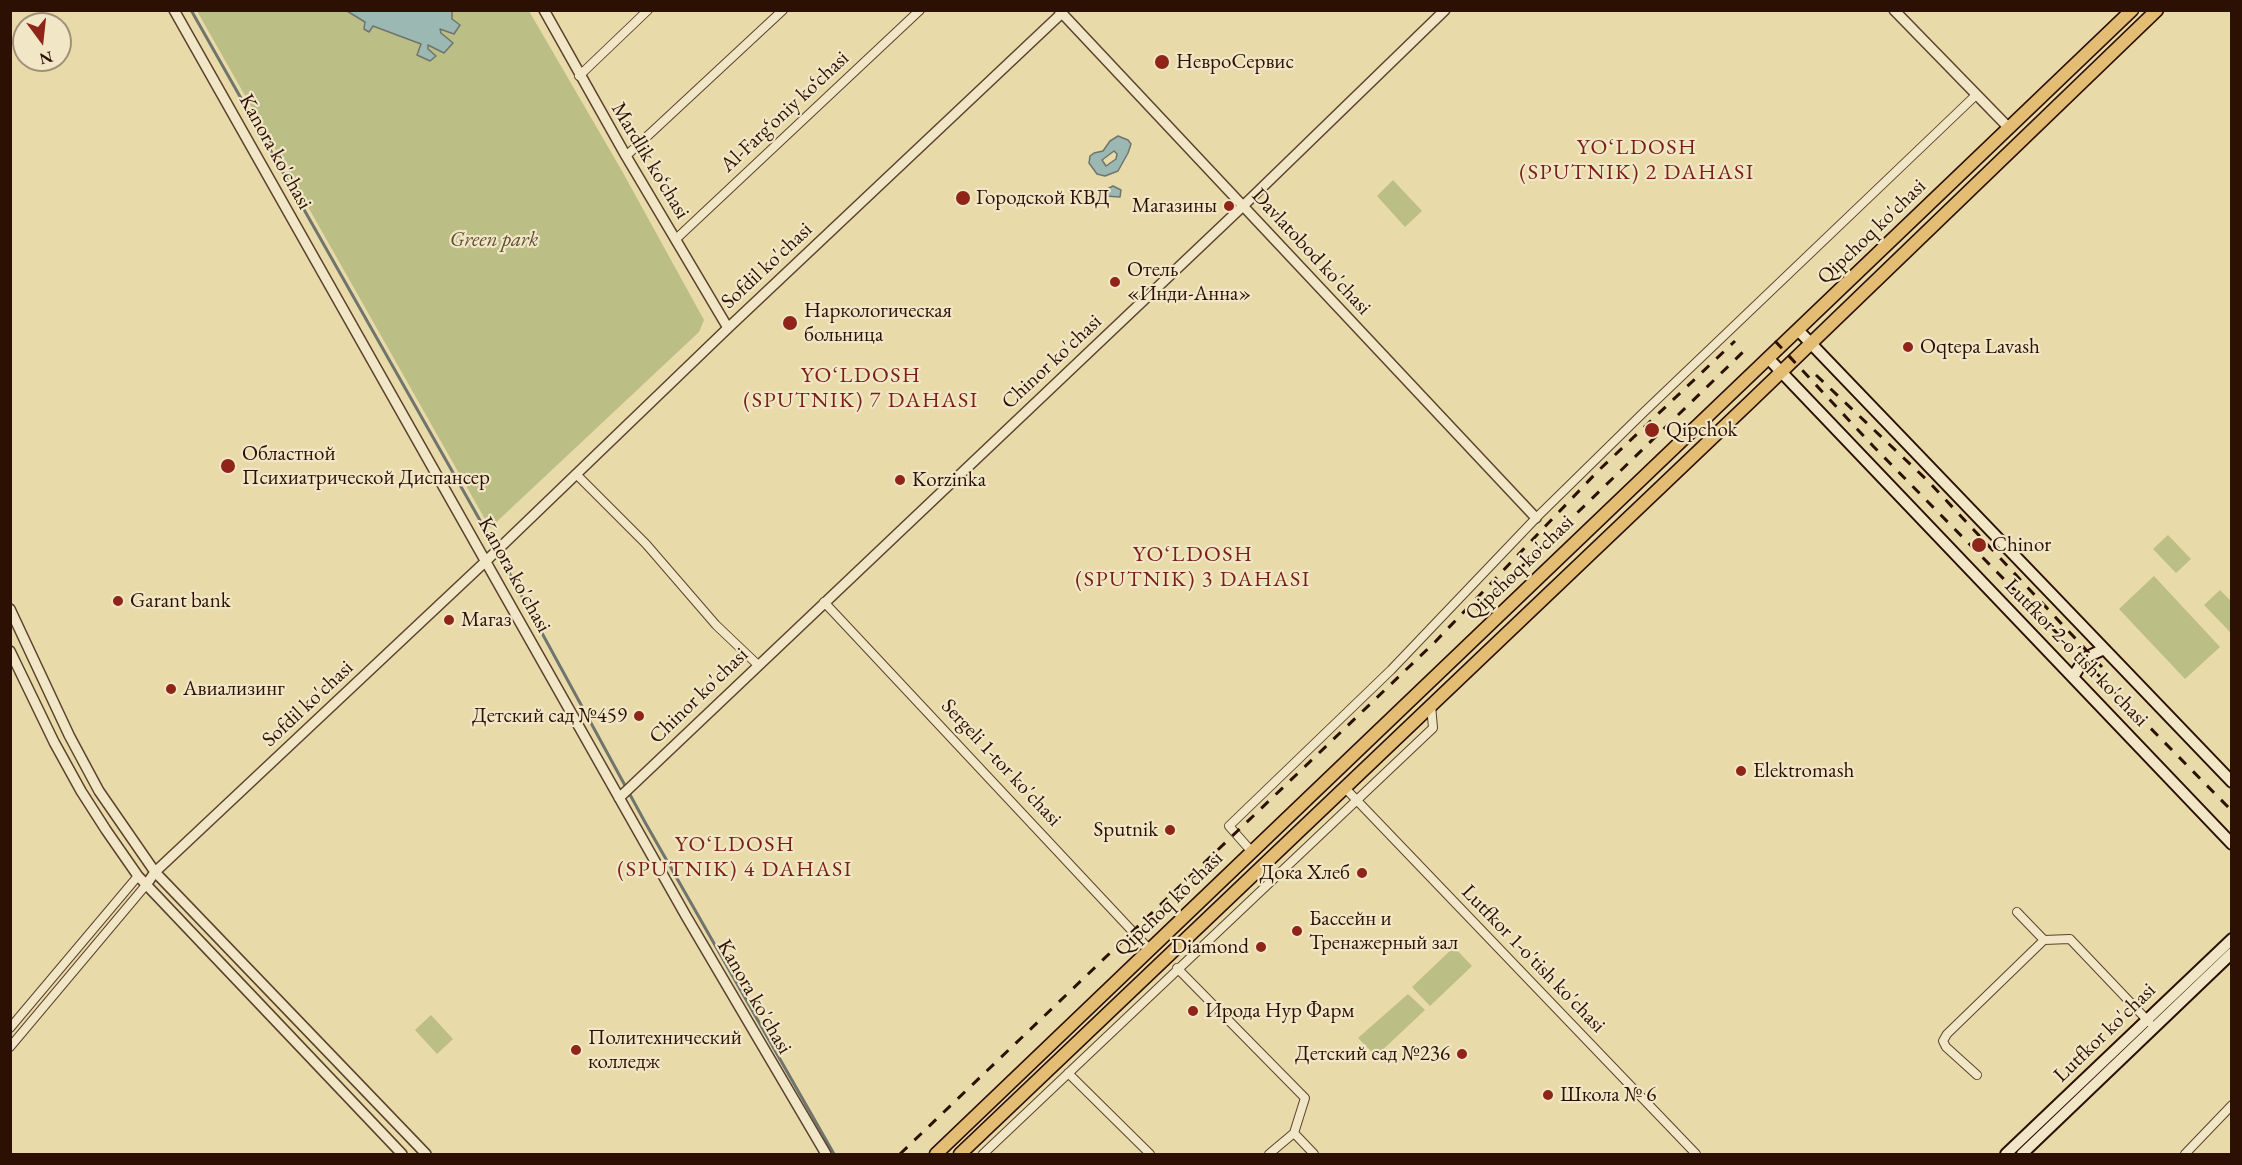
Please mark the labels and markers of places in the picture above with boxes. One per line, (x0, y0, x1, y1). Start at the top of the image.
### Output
place label: НевроСервис (1176, 49, 1294, 75)
marker: НевроСервис (1153, 53, 1171, 71)
place label: Городской КВД (976, 185, 1110, 211)
marker: Городской КВД (954, 189, 972, 207)
place label: Магазины (1132, 193, 1217, 219)
marker: Магазины (1222, 199, 1236, 213)
place label: Отель «Инди-Анна» (1127, 257, 1251, 307)
marker: Отель «Инди-Анна» (1108, 275, 1122, 289)
place label: Наркологическая больница (804, 298, 952, 348)
marker: Наркологическая больница (781, 314, 799, 332)
place label: Oqtepa Lavash (1920, 334, 2040, 360)
marker: Oqtepa Lavash (1901, 340, 1915, 354)
place label: Qipchok (1666, 417, 1737, 443)
marker: Qipchok (1643, 421, 1661, 439)
place label: Областной Психиатрической Диспансер (242, 441, 490, 491)
marker: Областной Психиатрической Диспансер (219, 457, 237, 475)
place label: Korzinka (912, 467, 986, 493)
marker: Korzinka (893, 473, 907, 487)
place label: Chinor (1992, 532, 2051, 558)
marker: Chinor (1970, 536, 1988, 554)
place label: Garant bank (130, 588, 231, 614)
marker: Garant bank (111, 594, 125, 608)
place label: Магаз (461, 607, 512, 633)
marker: Магаз (442, 613, 456, 627)
place label: Авиализинг (183, 676, 285, 702)
marker: Авиализинг (164, 682, 178, 696)
place label: Детский сад №459 (472, 703, 627, 729)
marker: Детский сад №459 (632, 709, 646, 723)
place label: Elektromash (1753, 758, 1854, 784)
marker: Elektromash (1734, 764, 1748, 778)
place label: Sputnik (1094, 817, 1158, 843)
marker: Sputnik (1163, 823, 1177, 837)
place label: Дока Хлеб (1259, 860, 1350, 886)
marker: Дока Хлеб (1355, 866, 1369, 880)
place label: Бассейн и Тренажерный зал (1309, 906, 1458, 956)
marker: Бассейн и Тренажерный зал (1290, 924, 1304, 938)
place label: Diamond (1171, 934, 1249, 960)
marker: Diamond (1254, 940, 1268, 954)
place label: Ирода Нур Фарм (1205, 998, 1354, 1024)
marker: Ирода Нур Фарм (1186, 1004, 1200, 1018)
place label: Политехнический колледж (588, 1025, 742, 1075)
place label: Детский сад №236 (1295, 1041, 1450, 1067)
marker: Политехнический колледж (569, 1043, 583, 1057)
marker: Детский сад №236 (1455, 1047, 1469, 1061)
place label: Школа № 6 (1560, 1082, 1656, 1108)
marker: Школа № 6 (1541, 1088, 1555, 1102)

